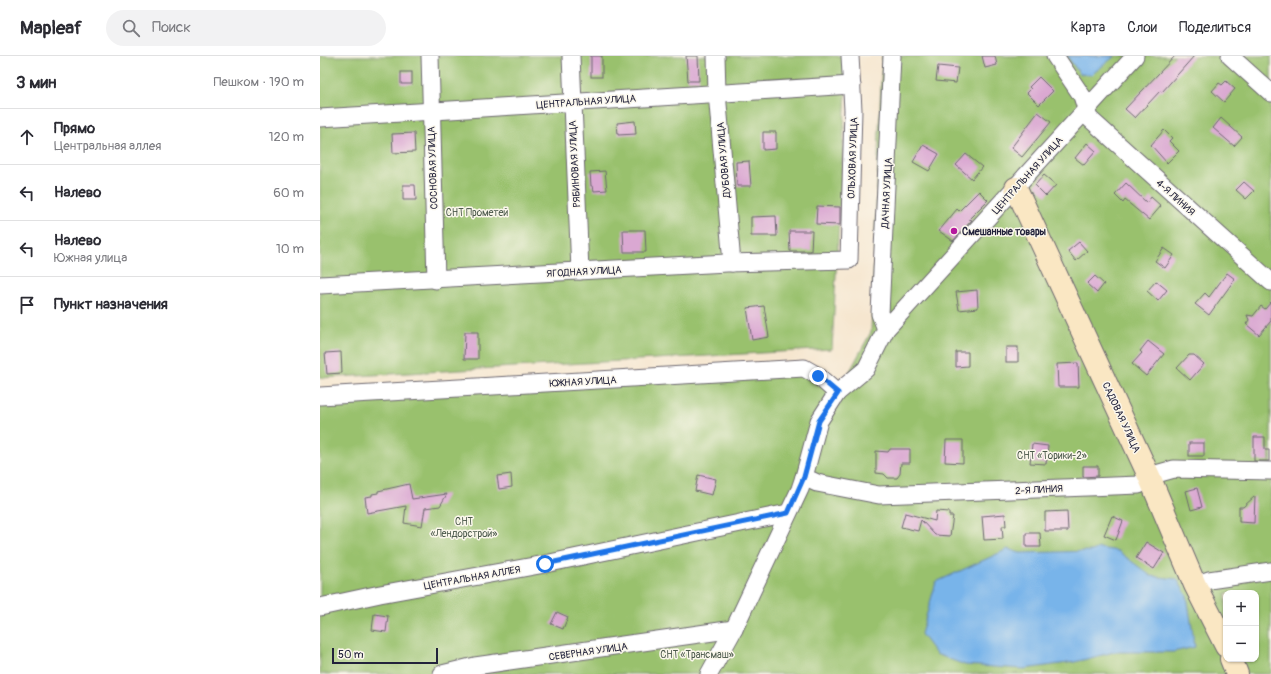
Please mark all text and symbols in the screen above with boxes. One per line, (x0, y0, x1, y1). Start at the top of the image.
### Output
search box (106, 10, 386, 46)
text: Mapleaf (20, 16, 82, 40)
icon: search (120, 17, 142, 39)
text: Поиск (152, 18, 191, 37)
text: Карта (1071, 19, 1105, 36)
text: Слои (1127, 19, 1157, 36)
text: Поделиться (1179, 19, 1251, 36)
text: 3 мин (16, 72, 56, 93)
text: Пешком · 190 m (213, 74, 304, 90)
street label: ЦЕНТРАЛЬНАЯ УЛИЦА (536, 92, 637, 111)
street label: ОЛЬХОВАЯ УЛИЦА (846, 116, 860, 199)
text: Прямо (54, 119, 95, 138)
street label: РЯБИНОВАЯ УЛИЦА (567, 120, 583, 208)
street label: ДУБОВАЯ УЛИЦА (715, 121, 733, 199)
icon: ahead (16, 126, 38, 148)
street label: СОСНОВАЯ УЛИЦА (426, 126, 440, 210)
text: 120 m (268, 129, 304, 145)
street label: ЦЕНТРАЛЬНАЯ УЛИЦА (990, 134, 1066, 217)
text: Центральная аллея (54, 138, 161, 154)
street label: ДАЧНАЯ УЛИЦА (879, 157, 895, 230)
street label: 4-Я ЛИНИЯ (1153, 177, 1197, 218)
icon: left (16, 182, 38, 204)
text: Налево (54, 183, 101, 202)
text: 60 m (273, 185, 304, 201)
park label: СНТ Прометей (446, 207, 508, 219)
marker: Смешанные товары (949, 226, 959, 236)
place label: Смешанные товары (962, 226, 1047, 238)
text: Налево (54, 231, 101, 250)
icon: left (16, 238, 38, 260)
text: 10 m (276, 241, 304, 257)
text: Южная улица (54, 250, 127, 266)
street label: ЯГОДНАЯ УЛИЦА (546, 264, 622, 280)
icon: arrive (16, 294, 38, 316)
text: Пункт назначения (54, 295, 168, 314)
route end (809, 367, 827, 385)
street label: ЮЖНАЯ УЛИЦА (549, 374, 617, 390)
street label: САДОВАЯ УЛИЦА (1099, 380, 1143, 455)
park label: СНТ «Торики-2» (1017, 450, 1087, 462)
street label: 2-Я ЛИНИЯ (1015, 483, 1064, 497)
park label: СНТ «Лендорстрой» (431, 516, 497, 540)
route start (536, 555, 554, 573)
street label: ЦЕНТРАЛЬНАЯ АЛЛЕЯ (423, 564, 522, 592)
map controls (1223, 590, 1259, 662)
button: + (1223, 590, 1259, 626)
button: − (1223, 626, 1259, 662)
street label: СЕВЕРНАЯ УЛИЦА (548, 640, 629, 663)
scale bar (332, 646, 438, 665)
text: 50 m (338, 648, 364, 661)
park label: СНТ «Трансмаш» (660, 649, 734, 661)

